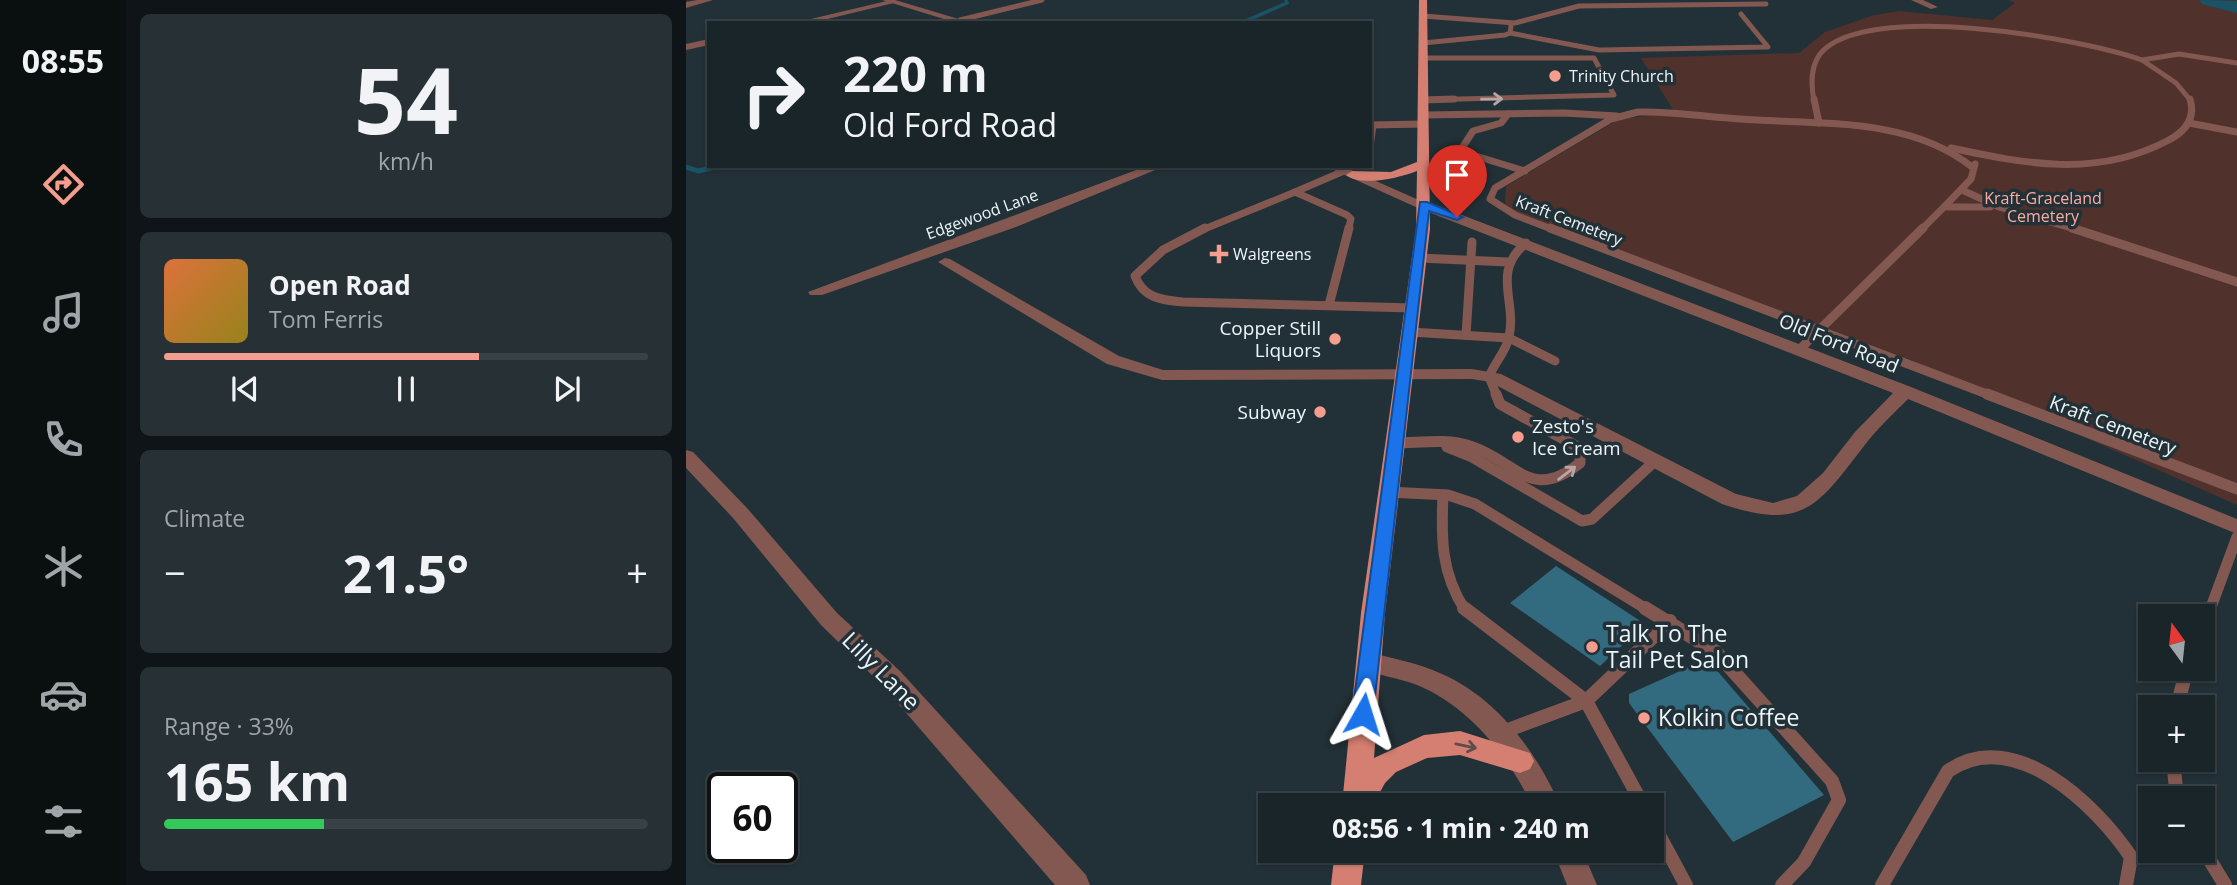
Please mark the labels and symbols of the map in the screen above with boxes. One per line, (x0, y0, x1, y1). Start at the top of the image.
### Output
place label: Trinity Church (1569, 65, 1674, 87)
marker: Trinity Church (1547, 68, 1563, 84)
one-way arrow (1480, 92, 1503, 106)
pin (1427, 145, 1487, 217)
street label: Edgewood Lane (923, 183, 1041, 245)
park label: Kraft-Graceland Cemetery (1984, 187, 2102, 227)
street label: Kraft Cemetery (1513, 190, 1626, 251)
place label: Walgreens (1233, 243, 1311, 265)
marker: Walgreens (1211, 246, 1227, 262)
street label: Old Ford Road (1775, 307, 1903, 379)
place label: Copper Still Liquors (1219, 315, 1321, 363)
marker: Copper Still Liquors (1327, 331, 1343, 347)
street label: Kraft Cemetery (2046, 389, 2181, 461)
place label: Subway (1238, 399, 1306, 425)
marker: Subway (1312, 404, 1328, 420)
place label: Zesto's Ice Cream (1532, 413, 1621, 461)
marker: Zesto's Ice Cream (1510, 429, 1526, 445)
one-way arrow (1558, 466, 1576, 481)
north arrow (2138, 604, 2216, 681)
place label: Talk To The Tail Pet Salon (1606, 617, 1749, 675)
street label: Lilly Lane (835, 624, 928, 717)
marker: Talk To The Tail Pet Salon (1584, 639, 1600, 655)
position arrow (1326, 677, 1400, 751)
place label: Kolkin Coffee (1658, 701, 1799, 733)
marker: Kolkin Coffee (1636, 710, 1652, 726)
one-way arrow (1454, 740, 1477, 753)
speed limit sign: 60 (707, 772, 798, 863)

